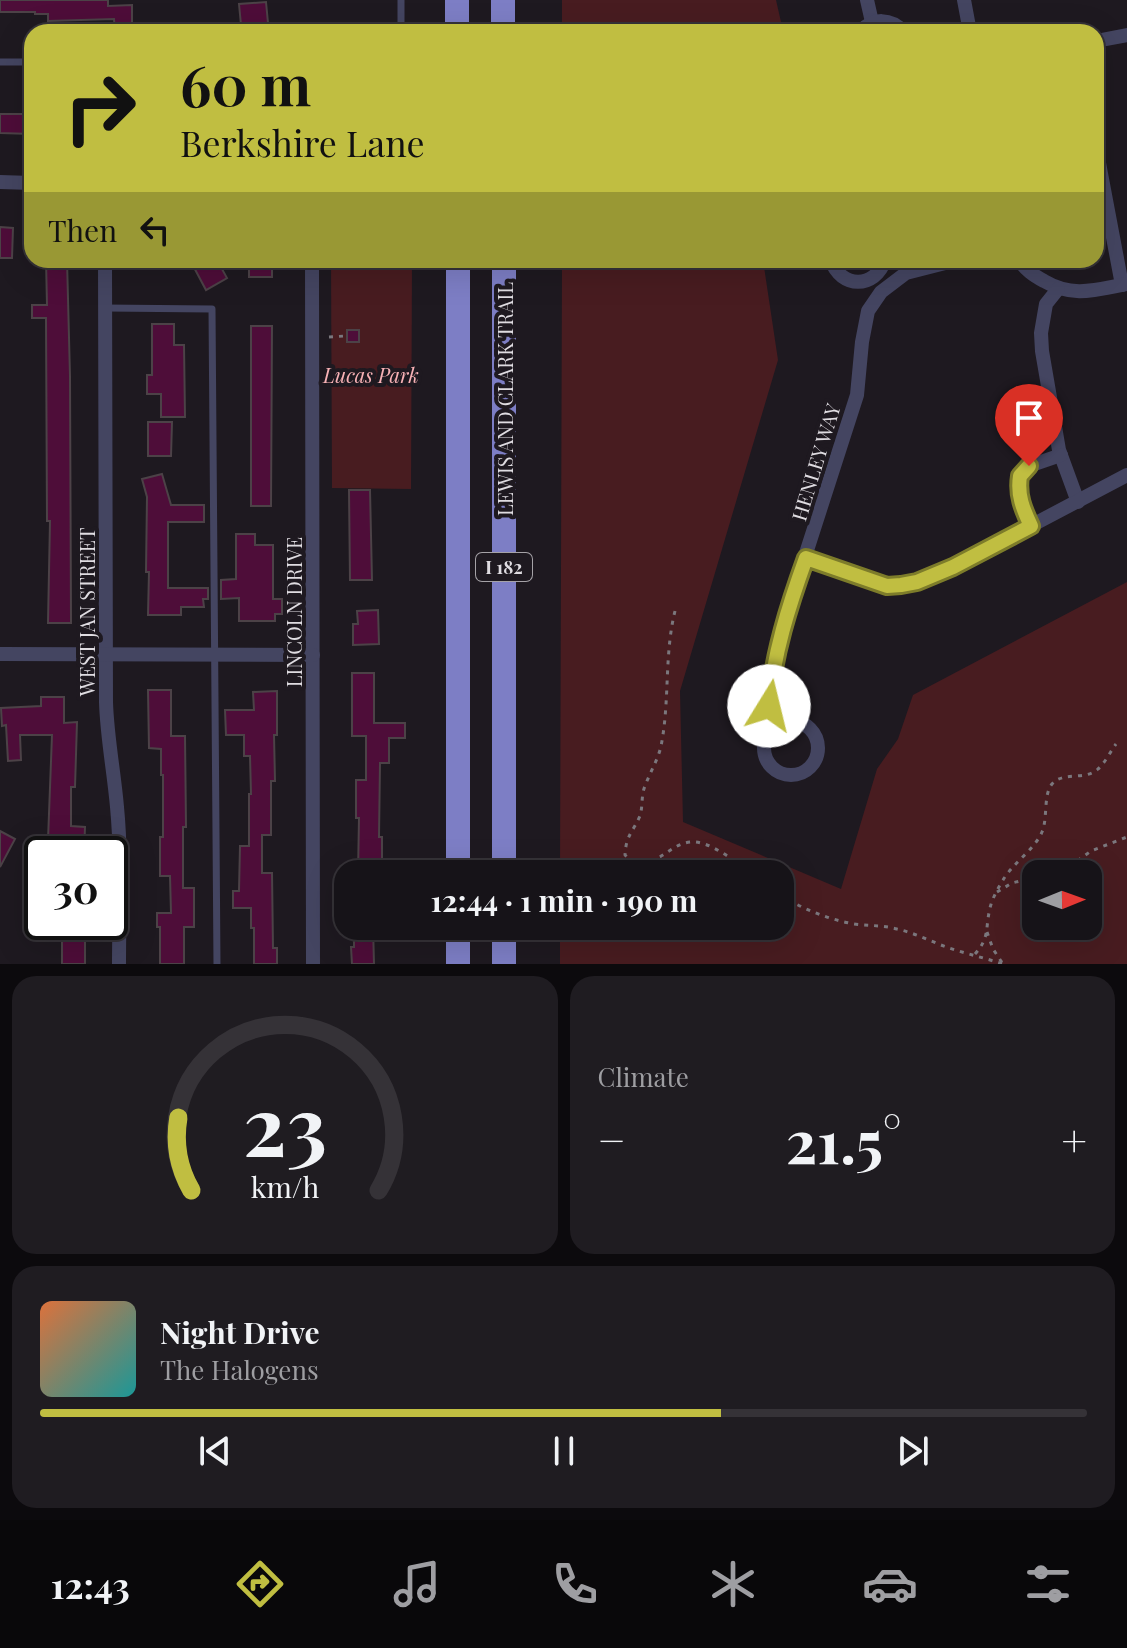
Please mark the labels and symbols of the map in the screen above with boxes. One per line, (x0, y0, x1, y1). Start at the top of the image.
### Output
street label: LEWIS AND CLARK TRAIL (491, 282, 518, 516)
park label: Lucas Park (322, 361, 419, 388)
pin (995, 384, 1063, 466)
street label: HENLEY WAY (784, 400, 846, 524)
street label: WEST JAN STREET (73, 528, 100, 697)
street label: LINCOLN DRIVE (280, 537, 307, 687)
road number: I 182 (476, 553, 532, 581)
position arrow (727, 664, 811, 748)
speed limit sign: 30 (24, 836, 128, 940)
north arrow (1022, 860, 1102, 940)

